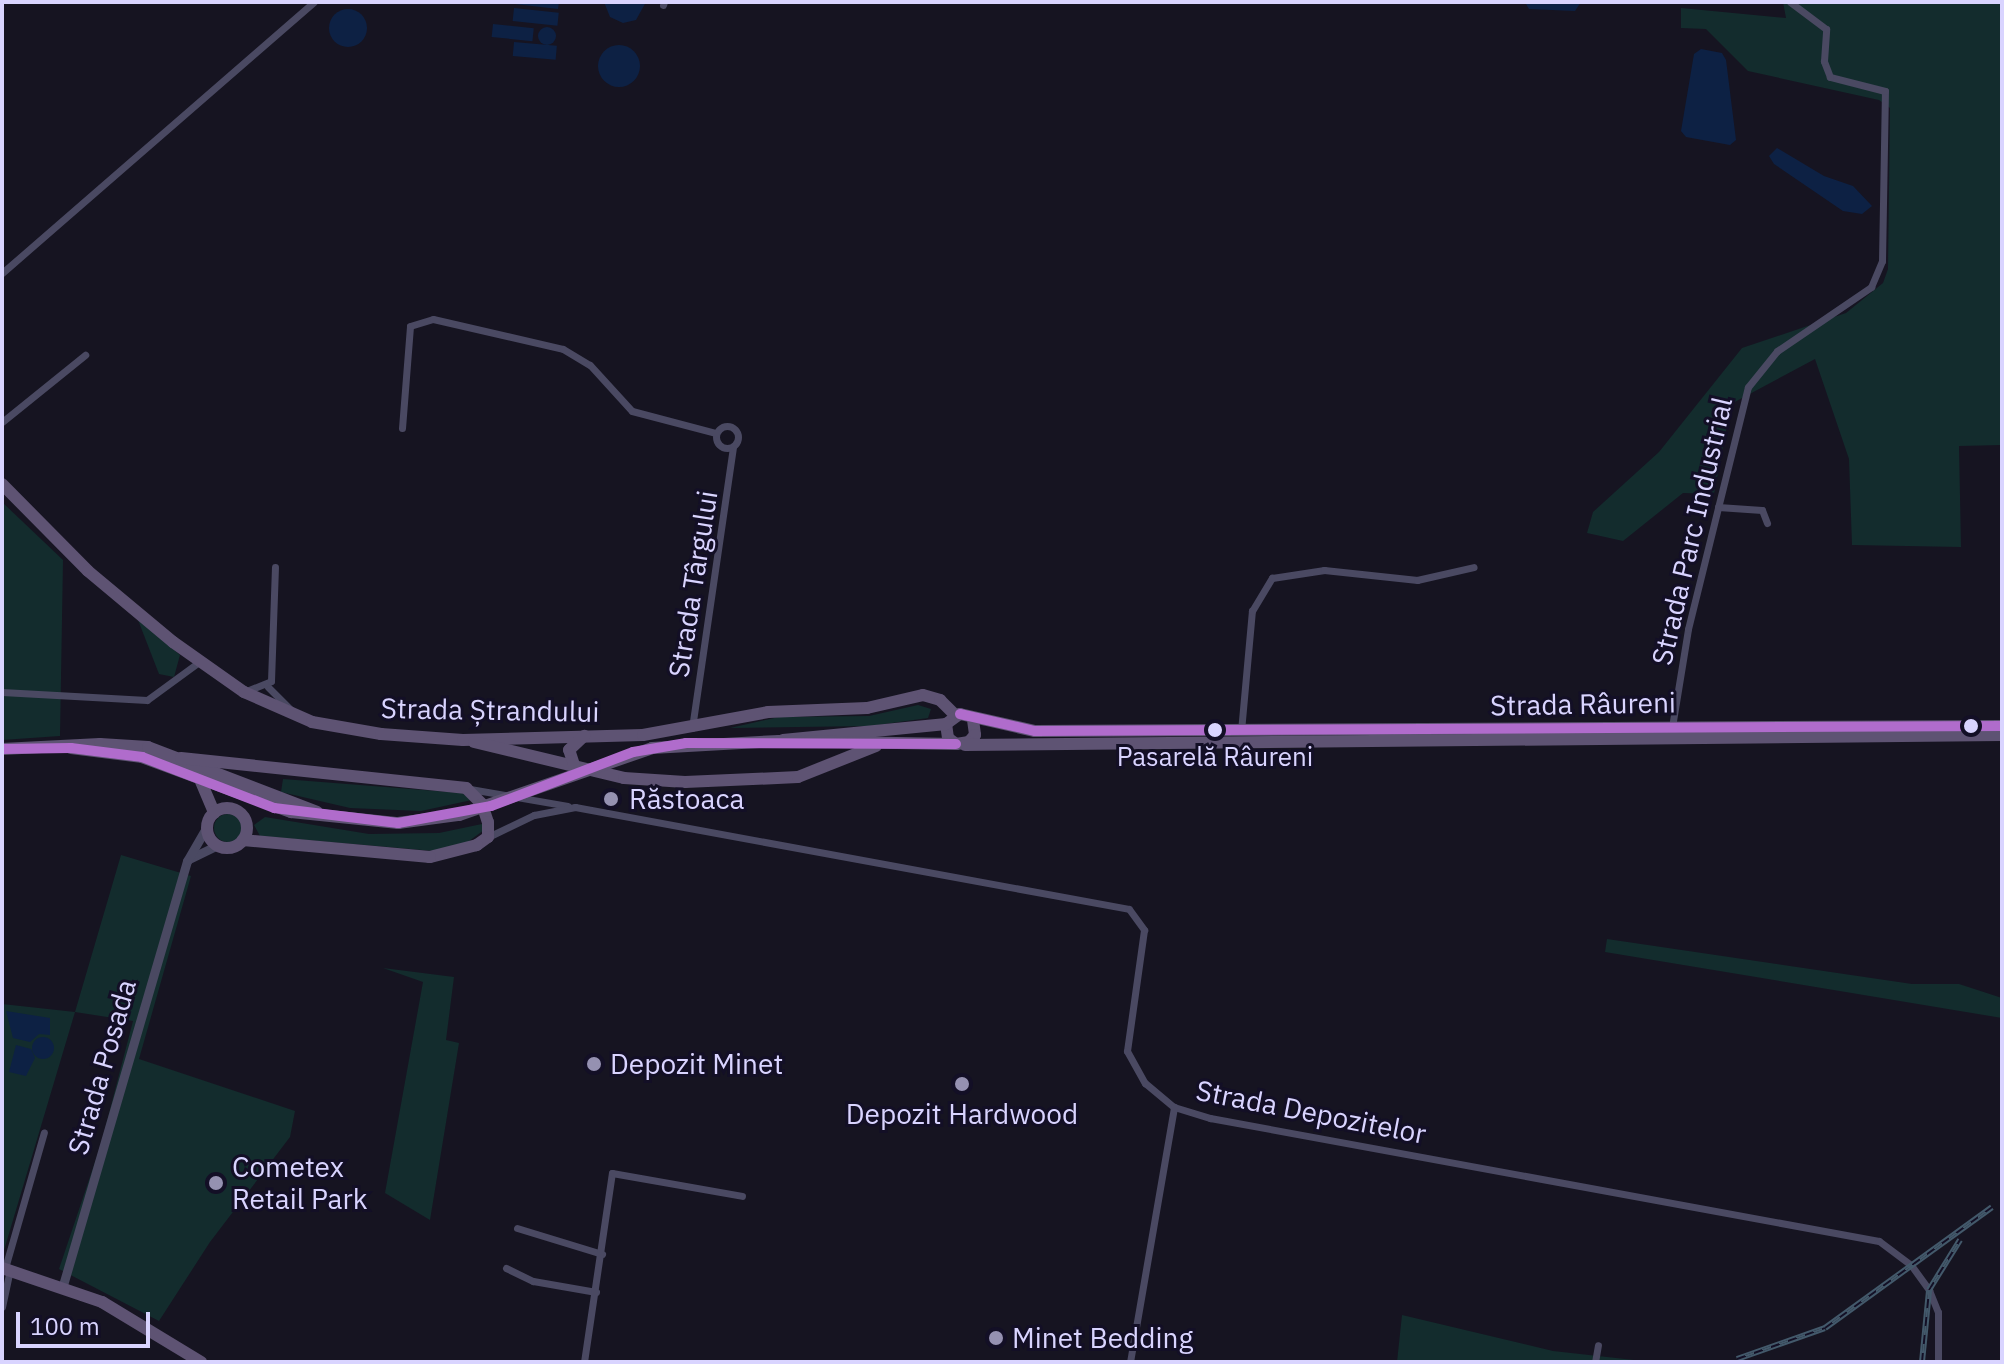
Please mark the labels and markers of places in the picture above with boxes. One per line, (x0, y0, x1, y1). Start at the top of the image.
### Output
unlabelled marker (1963, 718, 1979, 734)
marker: Pasarelă Râureni (1207, 722, 1223, 738)
place label: Pasarelă Râureni (1117, 741, 1313, 773)
place label: Răstoaca (629, 782, 744, 816)
marker: Răstoaca (600, 788, 622, 810)
place label: Depozit Minet (610, 1047, 783, 1081)
marker: Depozit Minet (585, 1055, 603, 1073)
marker: Depozit Hardwood (953, 1075, 971, 1093)
place label: Depozit Hardwood (846, 1097, 1078, 1131)
place label: Cometex Retail Park (232, 1150, 368, 1216)
marker: Cometex Retail Park (207, 1174, 225, 1192)
place label: Minet Bedding (1012, 1321, 1193, 1355)
marker: Minet Bedding (987, 1329, 1005, 1347)

